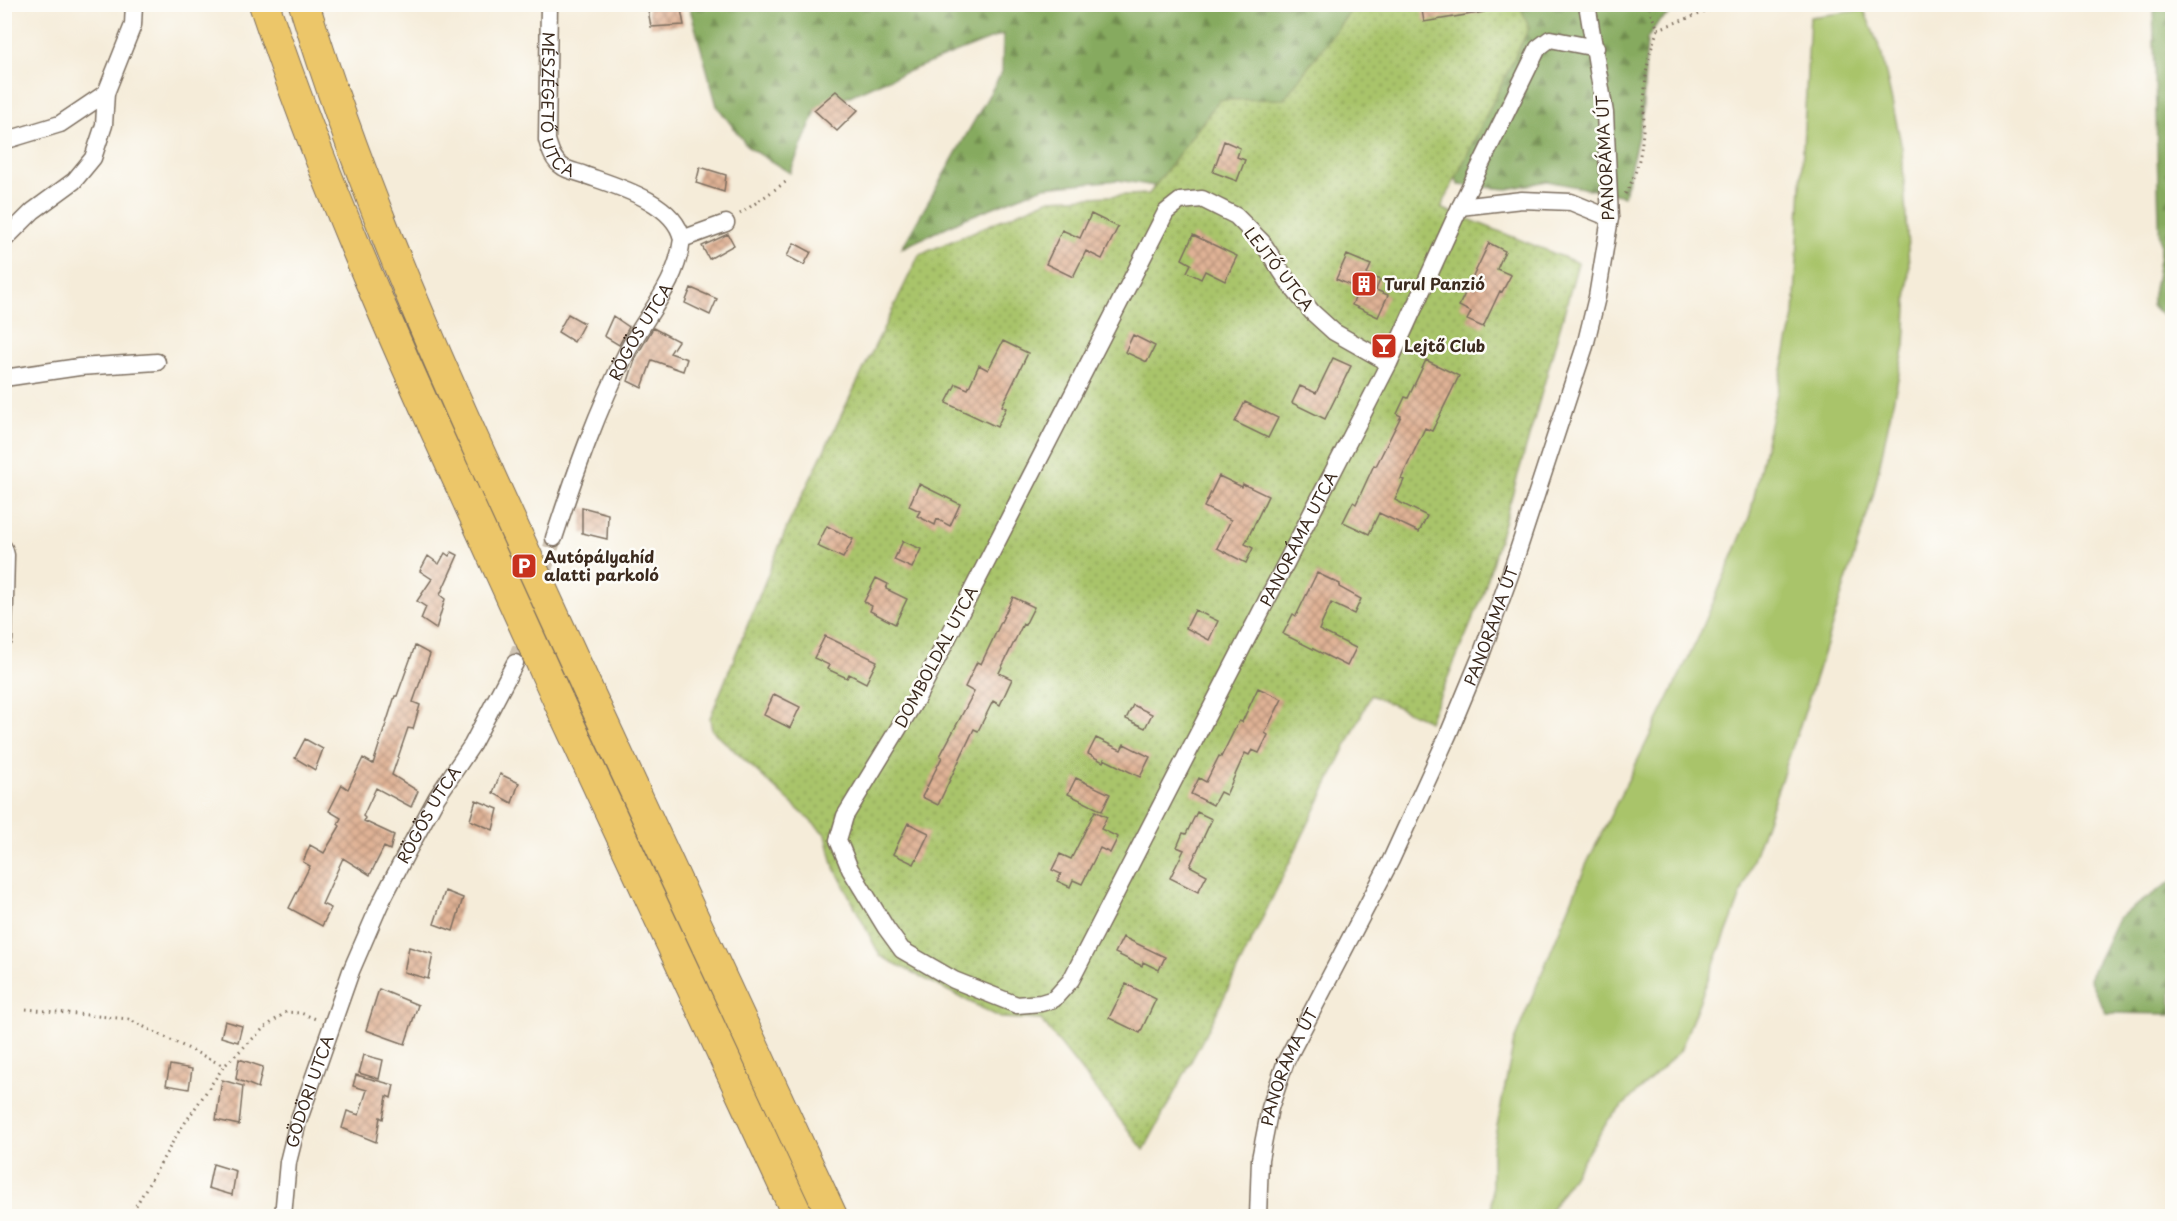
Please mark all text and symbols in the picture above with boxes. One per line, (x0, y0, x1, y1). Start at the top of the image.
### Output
street label: MÉSZÉGETŐ UTCA (536, 32, 579, 182)
street label: PANORÁMA ÚT (1589, 95, 1619, 221)
street label: LEJTŐ UTCA (1239, 221, 1320, 315)
building icon: Turul Panzió (1349, 269, 1379, 299)
place label: Turul Panzió (1384, 271, 1485, 295)
street label: RÖGÖS UTCA (602, 279, 677, 384)
bar icon: Lejtő Club (1369, 331, 1399, 361)
place label: Lejtő Club (1404, 333, 1485, 357)
street label: PANORÁMA UTCA (1253, 467, 1342, 610)
place label: Autópályahíd alatti parkoló (544, 544, 659, 586)
parking icon: Autópályahíd alatti parkoló (509, 551, 539, 581)
street label: PANORÁMA ÚT (1457, 563, 1523, 689)
street label: DOMBOLDAL UTCA (888, 582, 983, 732)
street label: RÖGÖS UTCA (390, 761, 466, 867)
street label: PANORÁMA ÚT (1254, 1003, 1323, 1128)
street label: GÖDÖRI UTCA (279, 1032, 339, 1150)

